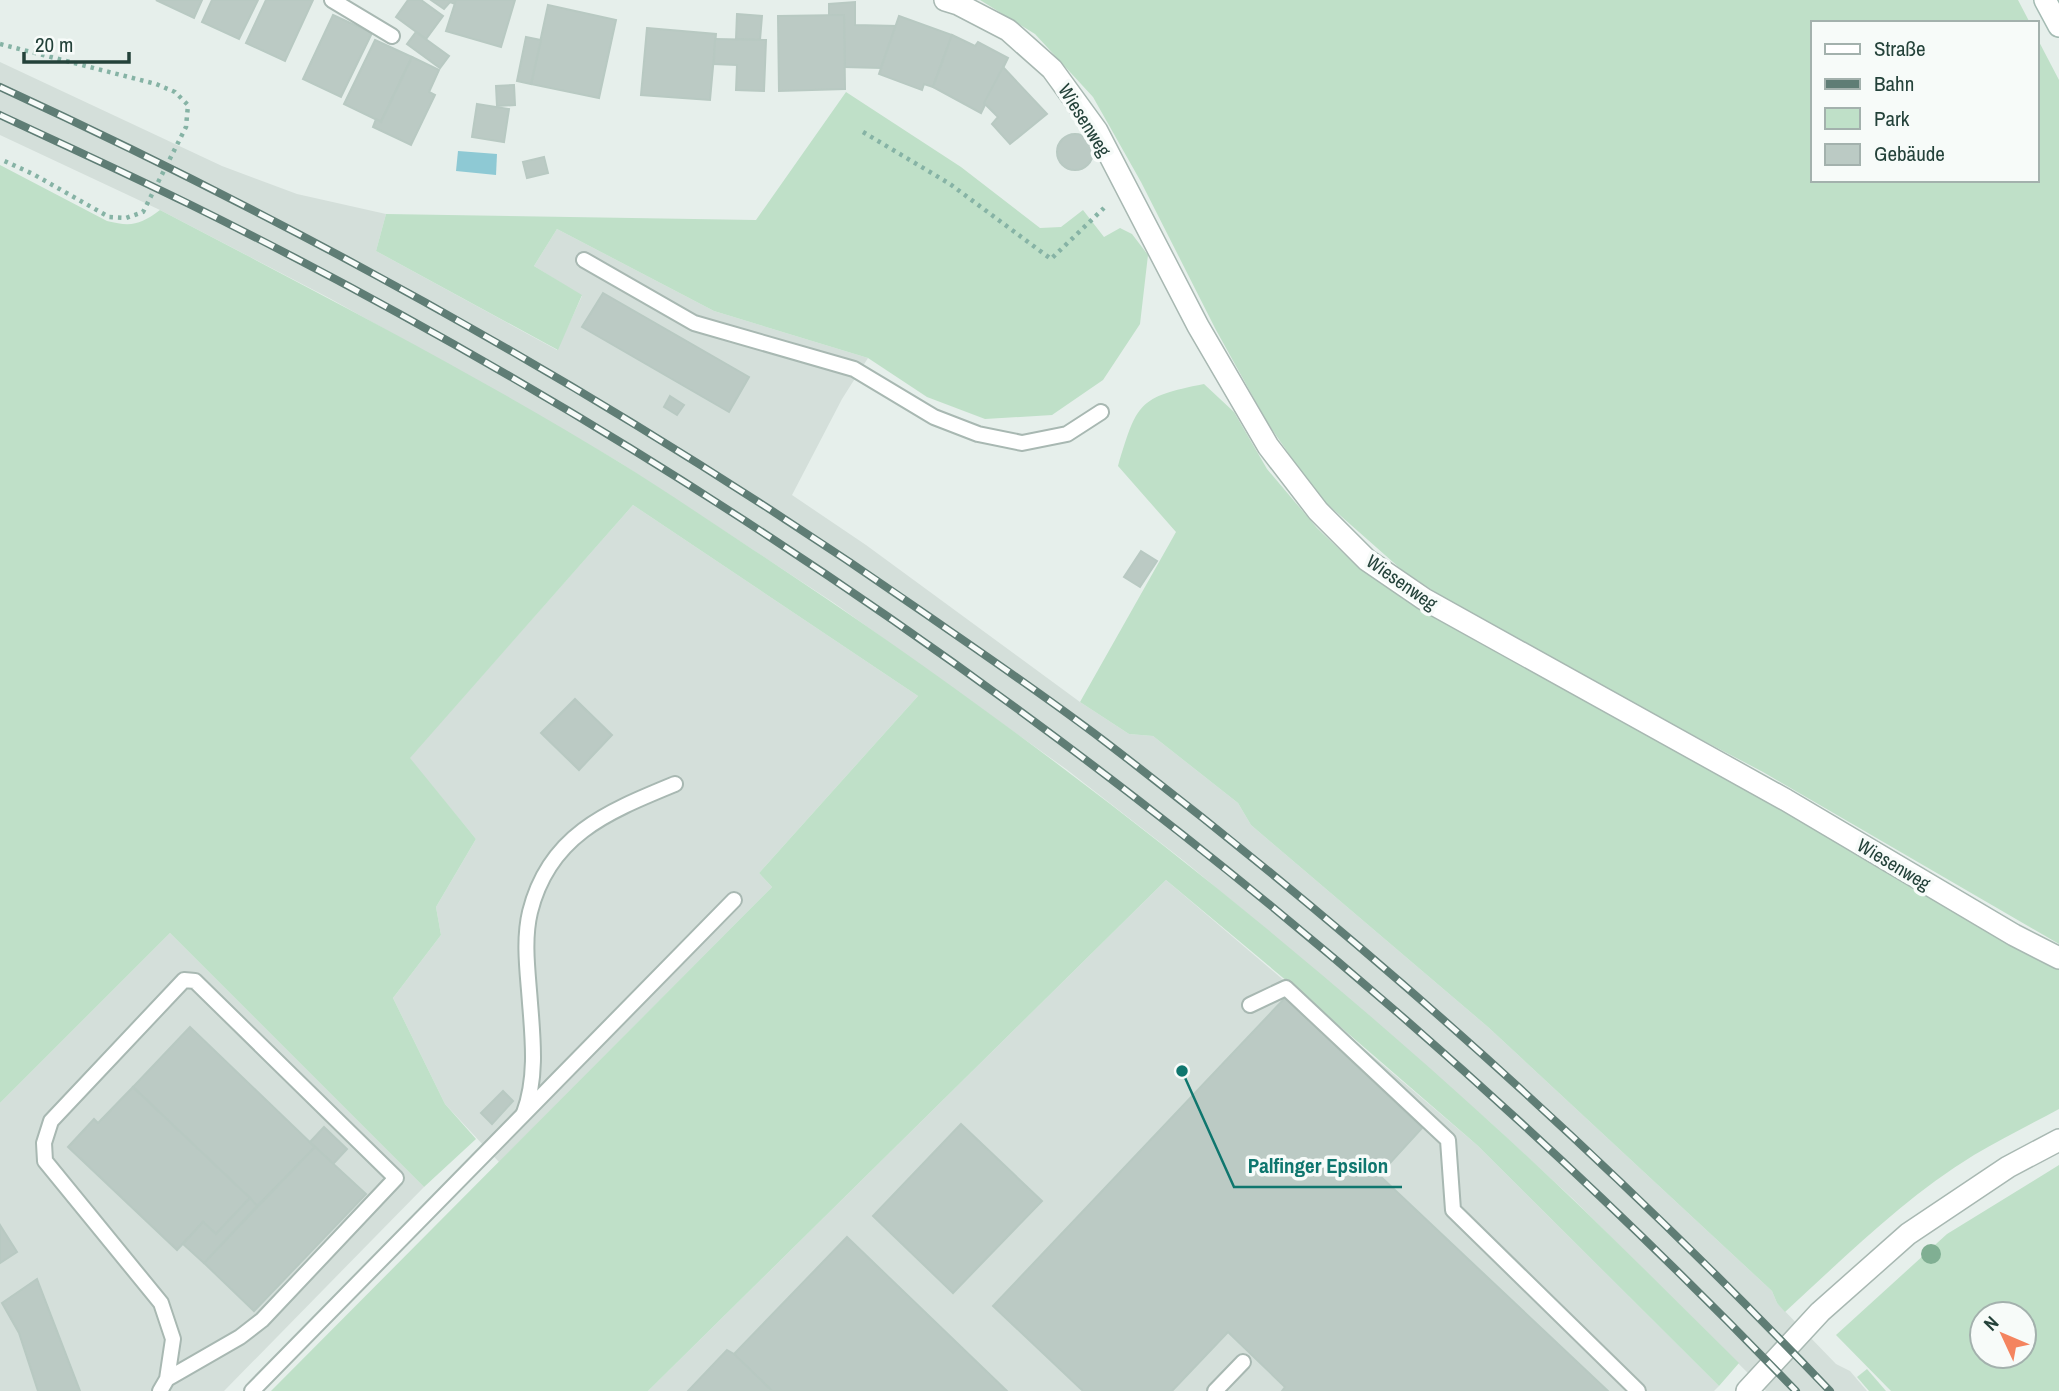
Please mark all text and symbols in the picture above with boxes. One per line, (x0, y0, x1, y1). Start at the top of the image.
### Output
scale bar (24, 21, 130, 65)
legend (1811, 21, 2038, 182)
text: 20 m (35, 30, 73, 59)
text: Straße (1874, 34, 1926, 63)
text: Bahn (1874, 69, 1914, 98)
street label: Wiesenweg (1052, 79, 1118, 162)
text: Park (1874, 104, 1910, 133)
text: Gebäude (1874, 139, 1945, 168)
street label: Wiesenweg (1361, 548, 1443, 616)
street label: Wiesenweg (1852, 832, 1936, 896)
callout: Palfinger Epsilon (1234, 1145, 1402, 1187)
text: Palfinger Epsilon (1248, 1151, 1388, 1180)
north arrow (1968, 1300, 2038, 1370)
text: N (1978, 1310, 2004, 1336)

